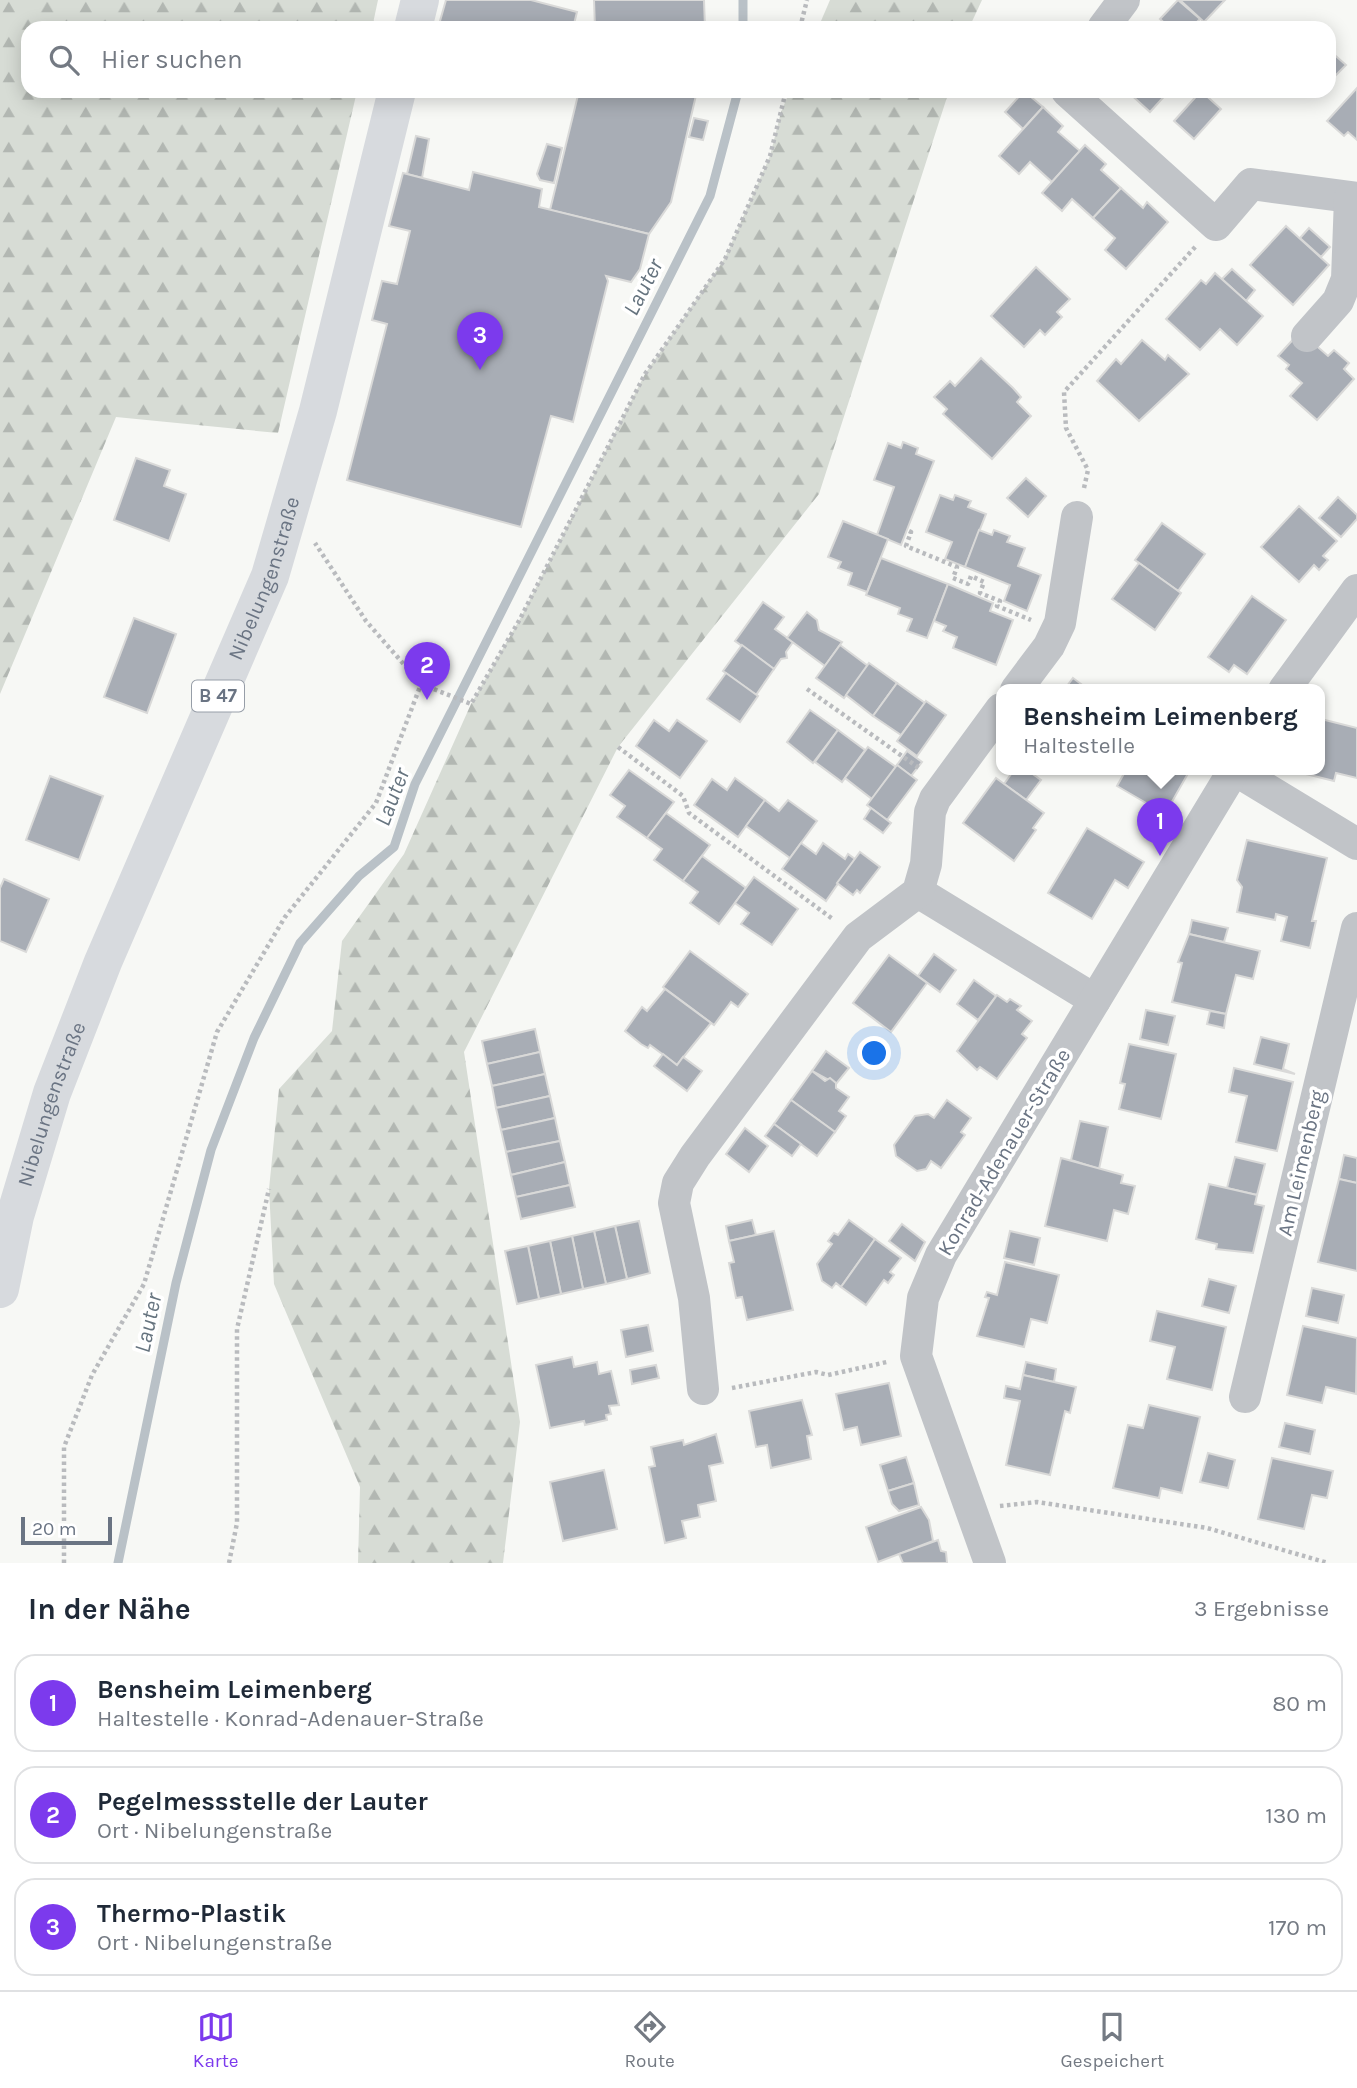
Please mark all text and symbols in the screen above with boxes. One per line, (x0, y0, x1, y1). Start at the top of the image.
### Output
search box (21, 21, 1336, 98)
icon: search (45, 41, 83, 79)
text: Hier suchen (101, 44, 243, 75)
water label: Lauter (617, 253, 669, 320)
pin: 3 (457, 312, 503, 370)
street label: Nibelungenstraße (223, 494, 304, 664)
pin: 2 (404, 642, 450, 700)
road number: B 47 (192, 680, 244, 712)
popup (996, 684, 1325, 775)
text: Bensheim Leimenberg (1023, 701, 1298, 732)
text: Haltestelle (1023, 732, 1135, 759)
water label: Lauter (369, 763, 416, 830)
pin: 1 (1137, 798, 1183, 856)
street label: Nibelungenstraße (13, 1019, 90, 1189)
your location (857, 1036, 891, 1070)
street label: Konrad-Adenauer-Straße (933, 1044, 1075, 1260)
street label: Am Leimenberg (1273, 1088, 1329, 1238)
water label: Lauter (129, 1290, 168, 1355)
scale bar (21, 1514, 112, 1546)
text: 20 m (32, 1518, 77, 1540)
text: In der Nähe (28, 1591, 191, 1627)
text: 3 Ergebnisse (1194, 1595, 1329, 1622)
text: Bensheim Leimenberg (97, 1674, 372, 1705)
text: 1 (49, 1690, 57, 1717)
text: 80 m (1272, 1690, 1327, 1717)
text: Haltestelle · Konrad-Adenauer-Straße (97, 1705, 484, 1732)
text: Pegelmessstelle der Lauter (97, 1786, 428, 1817)
text: 2 (46, 1802, 60, 1829)
text: 130 m (1265, 1802, 1327, 1829)
text: Ort · Nibelungenstraße (97, 1817, 332, 1844)
text: Thermo-Plastik (97, 1898, 286, 1929)
text: 3 (46, 1914, 60, 1941)
text: 170 m (1268, 1914, 1327, 1941)
text: Ort · Nibelungenstraße (97, 1929, 332, 1956)
tab: Karte (193, 2008, 239, 2072)
tab: Route (624, 2008, 675, 2072)
tab: Gespeichert (1061, 2008, 1164, 2072)

